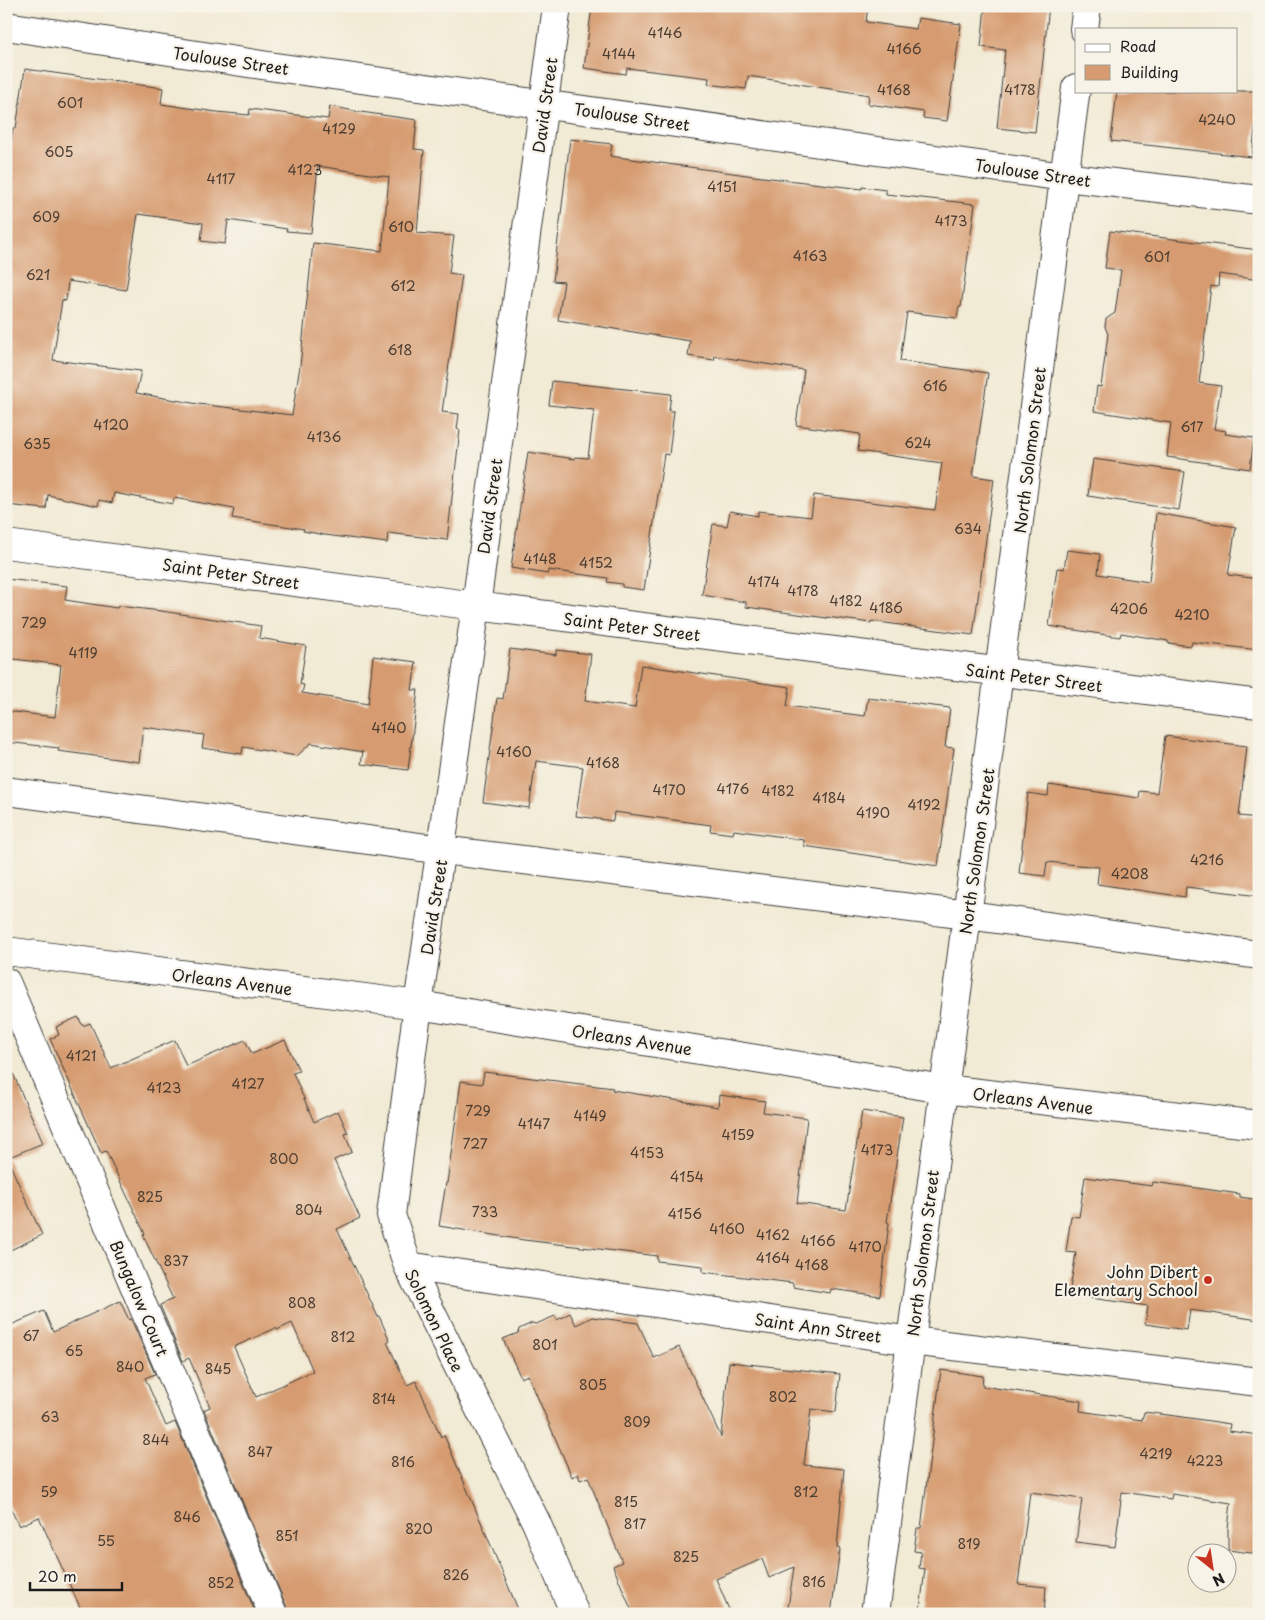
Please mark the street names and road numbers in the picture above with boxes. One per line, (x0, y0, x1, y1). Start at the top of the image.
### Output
street label: Toulouse Street (172, 40, 291, 80)
street label: David Street (525, 55, 563, 154)
street label: Toulouse Street (573, 96, 692, 136)
street label: Toulouse Street (974, 152, 1093, 192)
street label: North Solomon Street (1007, 365, 1051, 535)
street label: David Street (470, 456, 508, 555)
street label: Saint Peter Street (161, 552, 301, 595)
street label: Saint Peter Street (562, 606, 702, 646)
street label: Saint Peter Street (964, 657, 1104, 697)
street label: North Solomon Street (952, 766, 1000, 936)
street label: David Street (414, 857, 452, 956)
street label: Orleans Avenue (170, 962, 294, 1000)
street label: Orleans Avenue (570, 1018, 694, 1060)
street label: Orleans Avenue (971, 1081, 1095, 1119)
street label: North Solomon Street (900, 1168, 944, 1338)
street label: Bungalow Court (105, 1236, 175, 1360)
street label: Solomon Place (400, 1264, 470, 1376)
street label: Saint Ann Street (753, 1306, 883, 1348)

